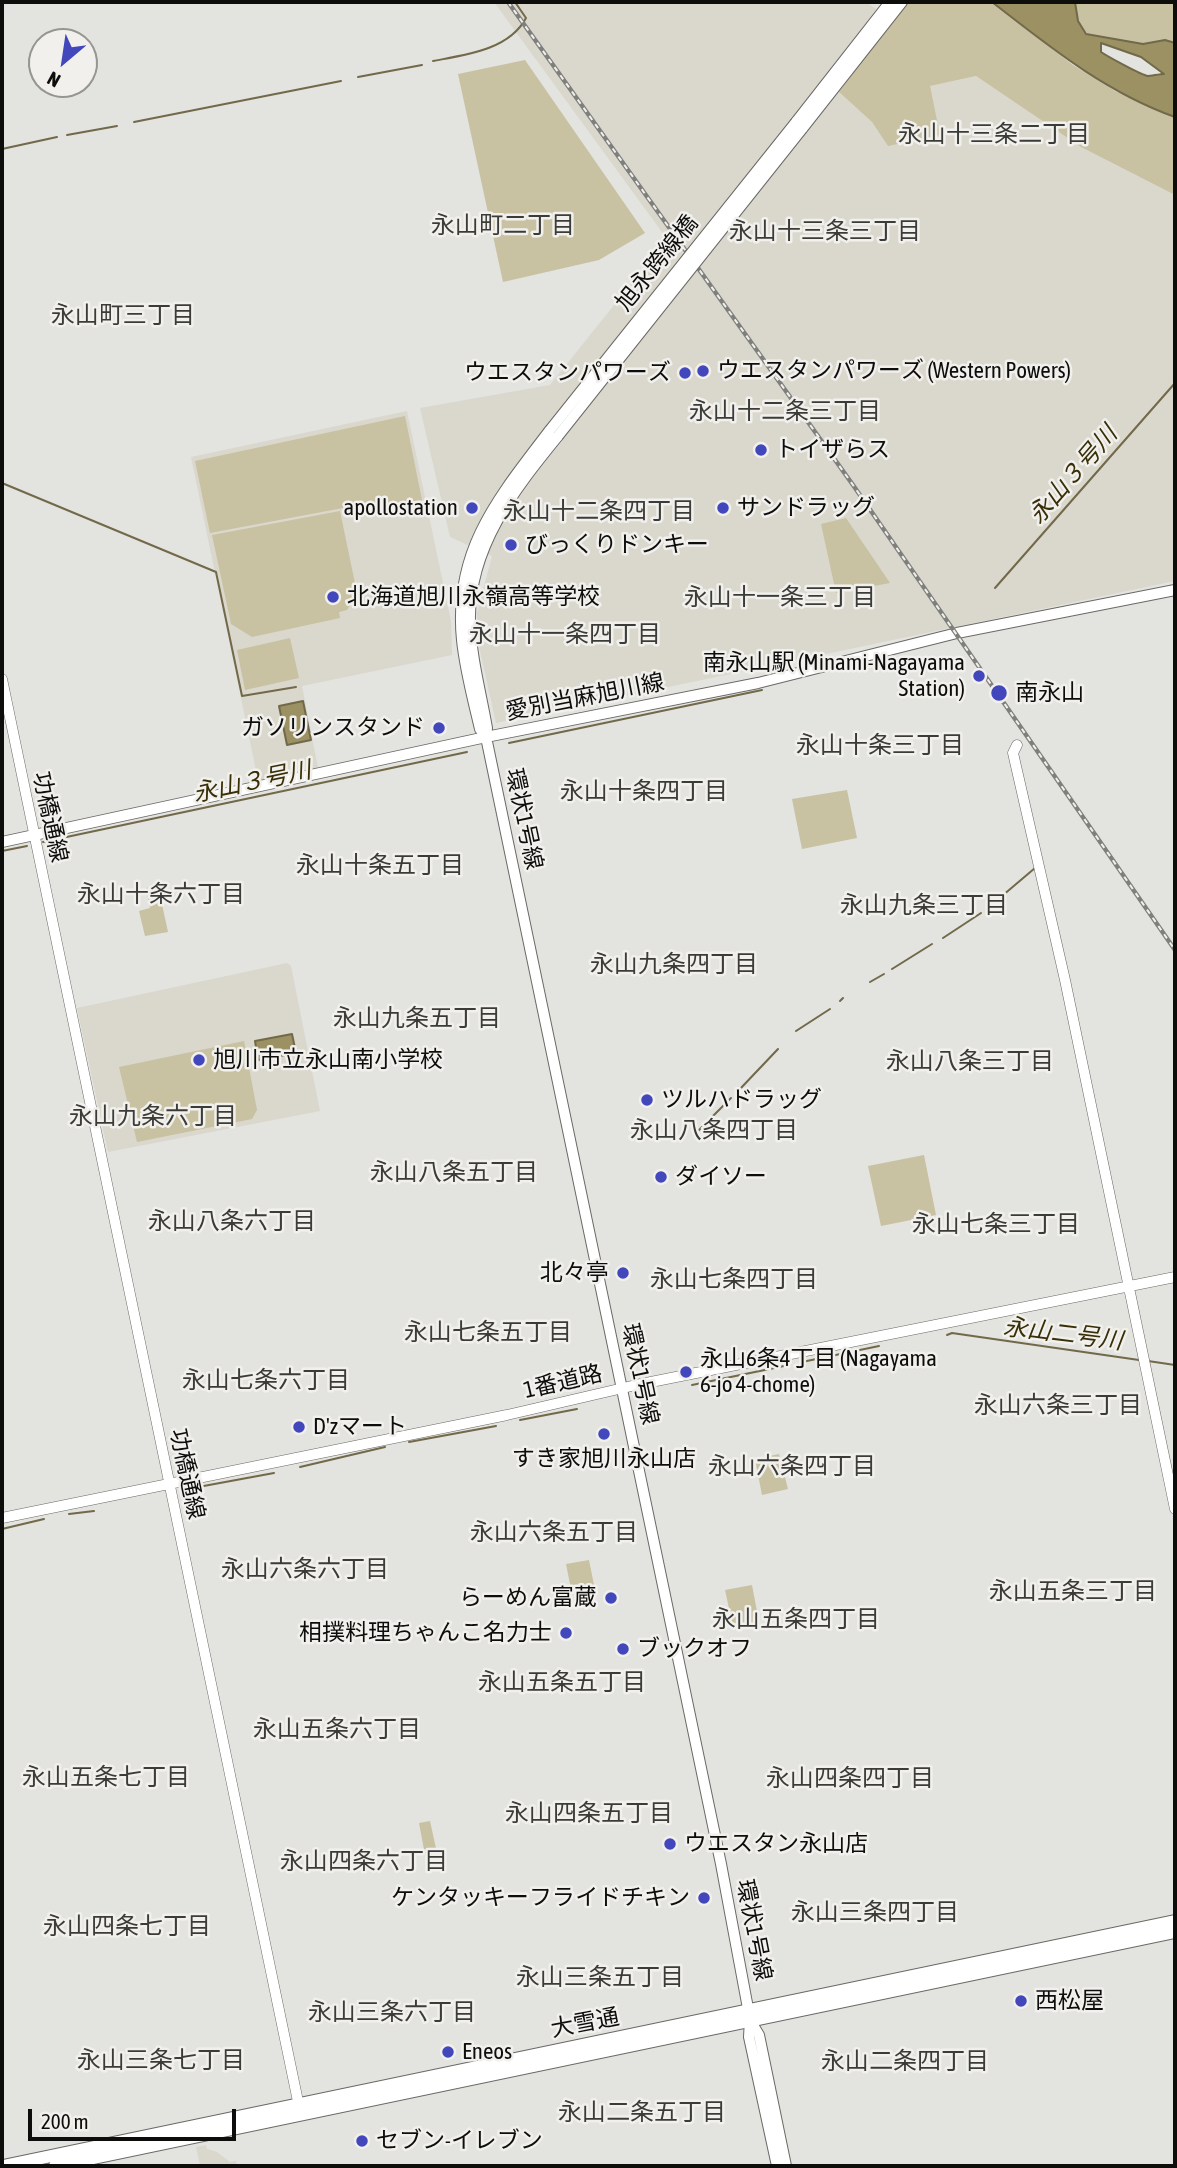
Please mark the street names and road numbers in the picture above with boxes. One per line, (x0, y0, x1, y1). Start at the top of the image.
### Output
street label: 旭永跨線橋 (610, 210, 704, 316)
street label: 愛別当麻旭川線 (503, 668, 667, 726)
street label: 環状1号線 (500, 766, 548, 872)
street label: 功橋通線 (27, 769, 73, 865)
street label: 環状1号線 (616, 1321, 664, 1427)
street label: 1番道路 (521, 1360, 605, 1404)
street label: 功橋通線 (164, 1426, 210, 1522)
street label: 環状1号線 (731, 1877, 777, 1983)
street label: 大雪通 (549, 2003, 621, 2043)

